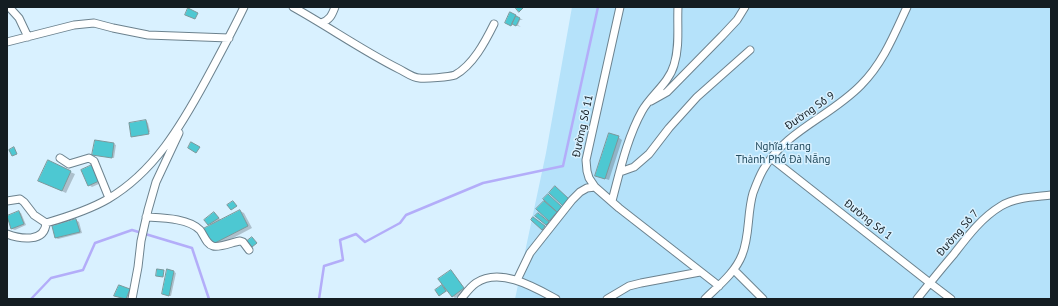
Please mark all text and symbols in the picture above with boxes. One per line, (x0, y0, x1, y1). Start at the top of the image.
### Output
street label: Đường Số 9 (783, 89, 837, 133)
street label: Đường Số 11 (570, 94, 596, 158)
park label: Nghĩa trang Thành Phố Đà Nẵng (736, 140, 830, 166)
street label: Đường Số 1 (841, 197, 895, 243)
street label: Đường Số 7 (934, 207, 982, 259)

